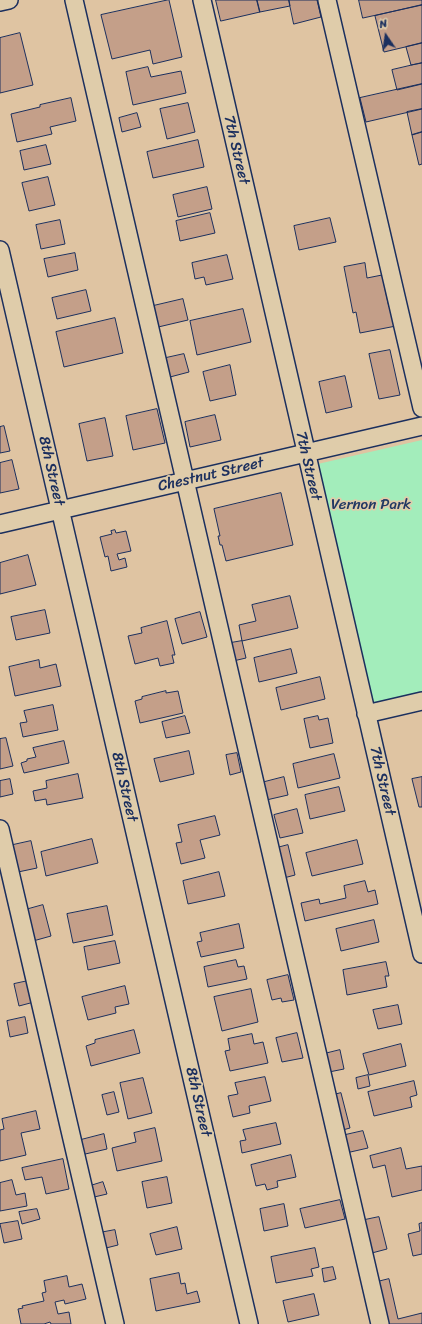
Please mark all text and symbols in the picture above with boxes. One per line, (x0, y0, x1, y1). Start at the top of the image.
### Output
text: N (377, 14, 389, 34)
north arrow (366, 16, 406, 56)
street label: 7th Street (219, 114, 253, 186)
street label: 7th Street (291, 430, 325, 502)
street label: 8th Street (34, 434, 68, 508)
street label: Chestnut Street (156, 454, 266, 496)
park label: Vernon Park (331, 496, 411, 514)
street label: 7th Street (365, 745, 399, 817)
street label: 8th Street (107, 750, 141, 824)
street label: 8th Street (181, 1065, 215, 1139)

